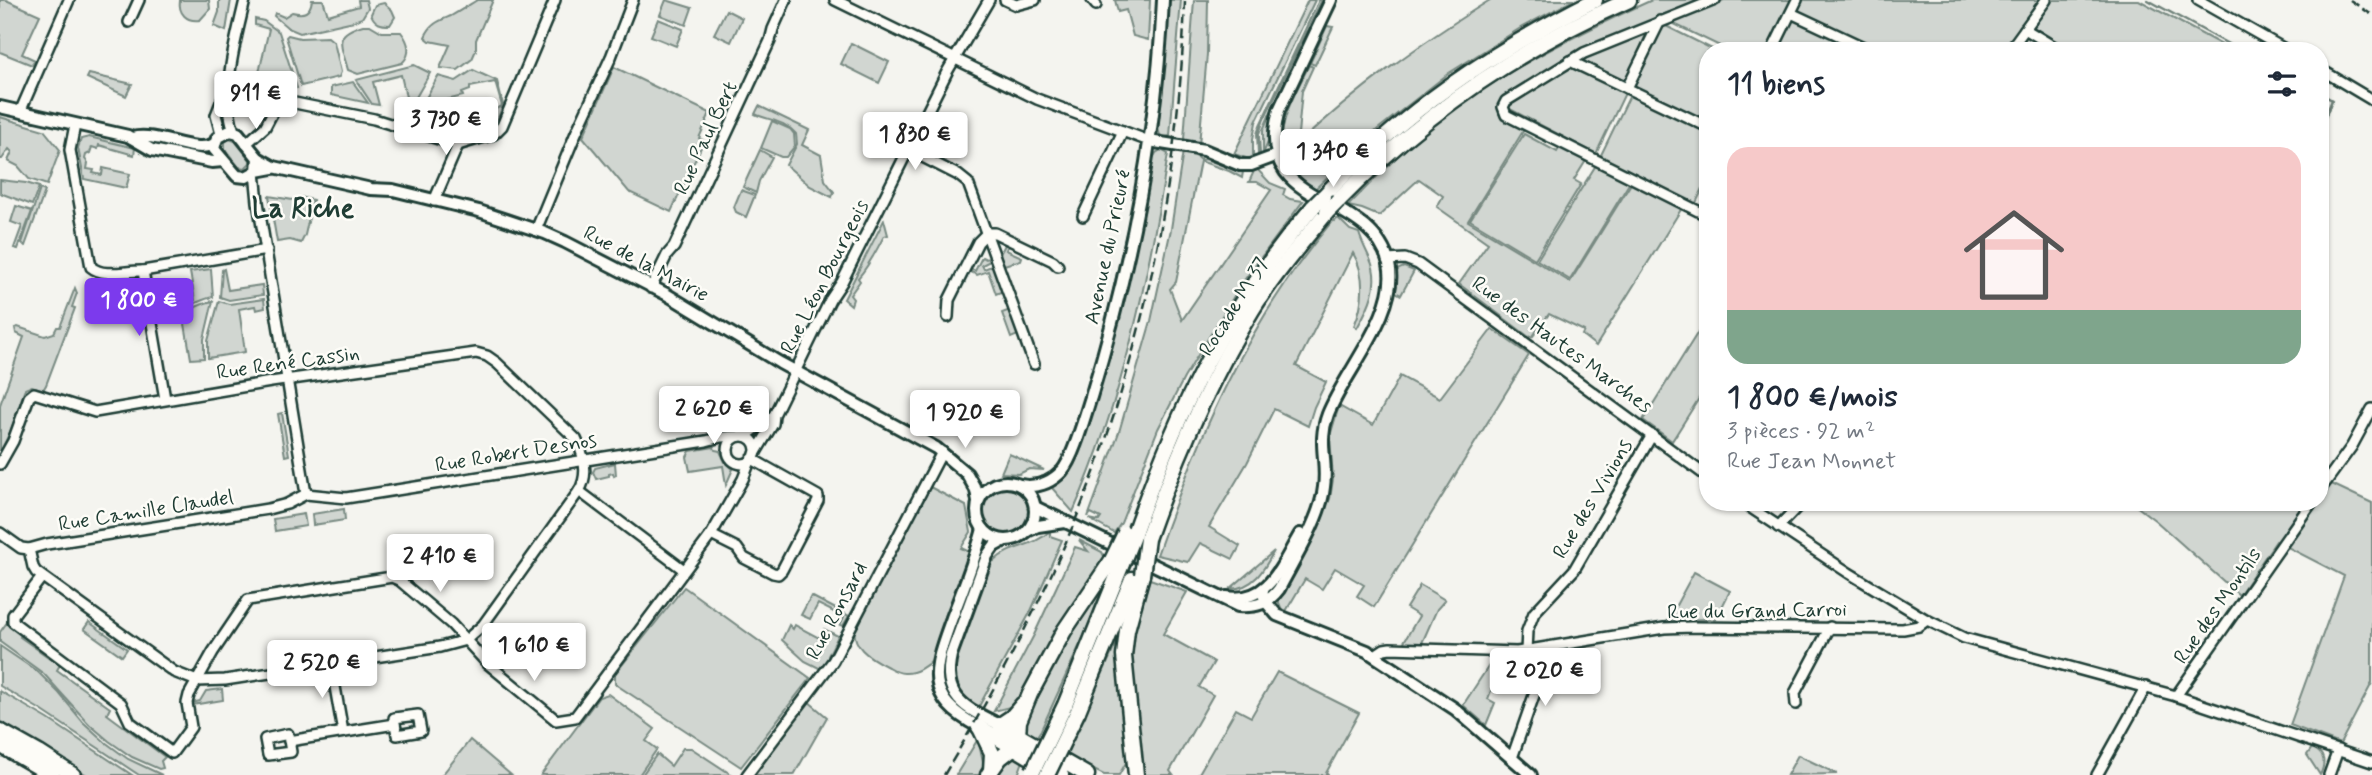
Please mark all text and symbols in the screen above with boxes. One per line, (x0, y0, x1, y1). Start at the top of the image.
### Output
text: 11 biens (1727, 65, 1825, 104)
icon: filters (2263, 65, 2301, 103)
pin: 911 € (207, 72, 305, 131)
street label: Rue Paul Bert (667, 77, 745, 199)
text: 911 € (230, 79, 282, 109)
pin: 3 730 € (381, 97, 511, 157)
text: 3 730 € (410, 105, 482, 135)
pin: 1 830 € (850, 113, 980, 172)
text: 1 830 € (879, 120, 951, 150)
pin: 1 340 € (1268, 130, 1398, 189)
text: 1 340 € (1296, 137, 1370, 167)
street label: Avenue du Prieuré (1078, 167, 1138, 327)
district label: La Riche (252, 191, 355, 228)
icon: home (1951, 192, 2077, 318)
street label: Rue Léon Bourgeois (774, 195, 876, 359)
street label: Rue de la Mairie (578, 219, 714, 309)
street label: Rocade M 37 (1193, 252, 1275, 362)
street label: Rue des Hautes Marches (1466, 270, 1658, 420)
pin: 1 800 € (74, 278, 204, 338)
text: 1 800 € (100, 286, 178, 316)
street label: Rue René Cassin (215, 339, 361, 387)
text: 1 800 €/mois (1727, 378, 1898, 417)
pin: 2 620 € (649, 386, 779, 446)
pin: 1 920 € (900, 391, 1030, 450)
text: 2 620 € (675, 394, 753, 424)
text: 1 920 € (926, 398, 1004, 428)
text: 3 pièces · 92 m² (1727, 417, 1875, 447)
street label: Rue Robert Desnos (433, 426, 599, 480)
street label: Rue des Vivions (1546, 434, 1640, 564)
text: Rue Jean Monnet (1727, 447, 1896, 477)
street label: Rue Camille Claudel (56, 483, 236, 539)
pin: 2 410 € (375, 534, 505, 594)
text: 2 410 € (403, 542, 477, 572)
street label: Rue des Montils (2167, 542, 2269, 670)
street label: Rue Ronsard (799, 557, 875, 665)
street label: Rue du Grand Carroi (1667, 595, 1847, 627)
pin: 1 610 € (469, 624, 599, 683)
text: 1 610 € (498, 631, 570, 661)
pin: 2 520 € (257, 640, 387, 700)
text: 2 520 € (283, 648, 361, 678)
pin: 2 020 € (1480, 648, 1610, 708)
text: 2 020 € (1506, 656, 1584, 686)

